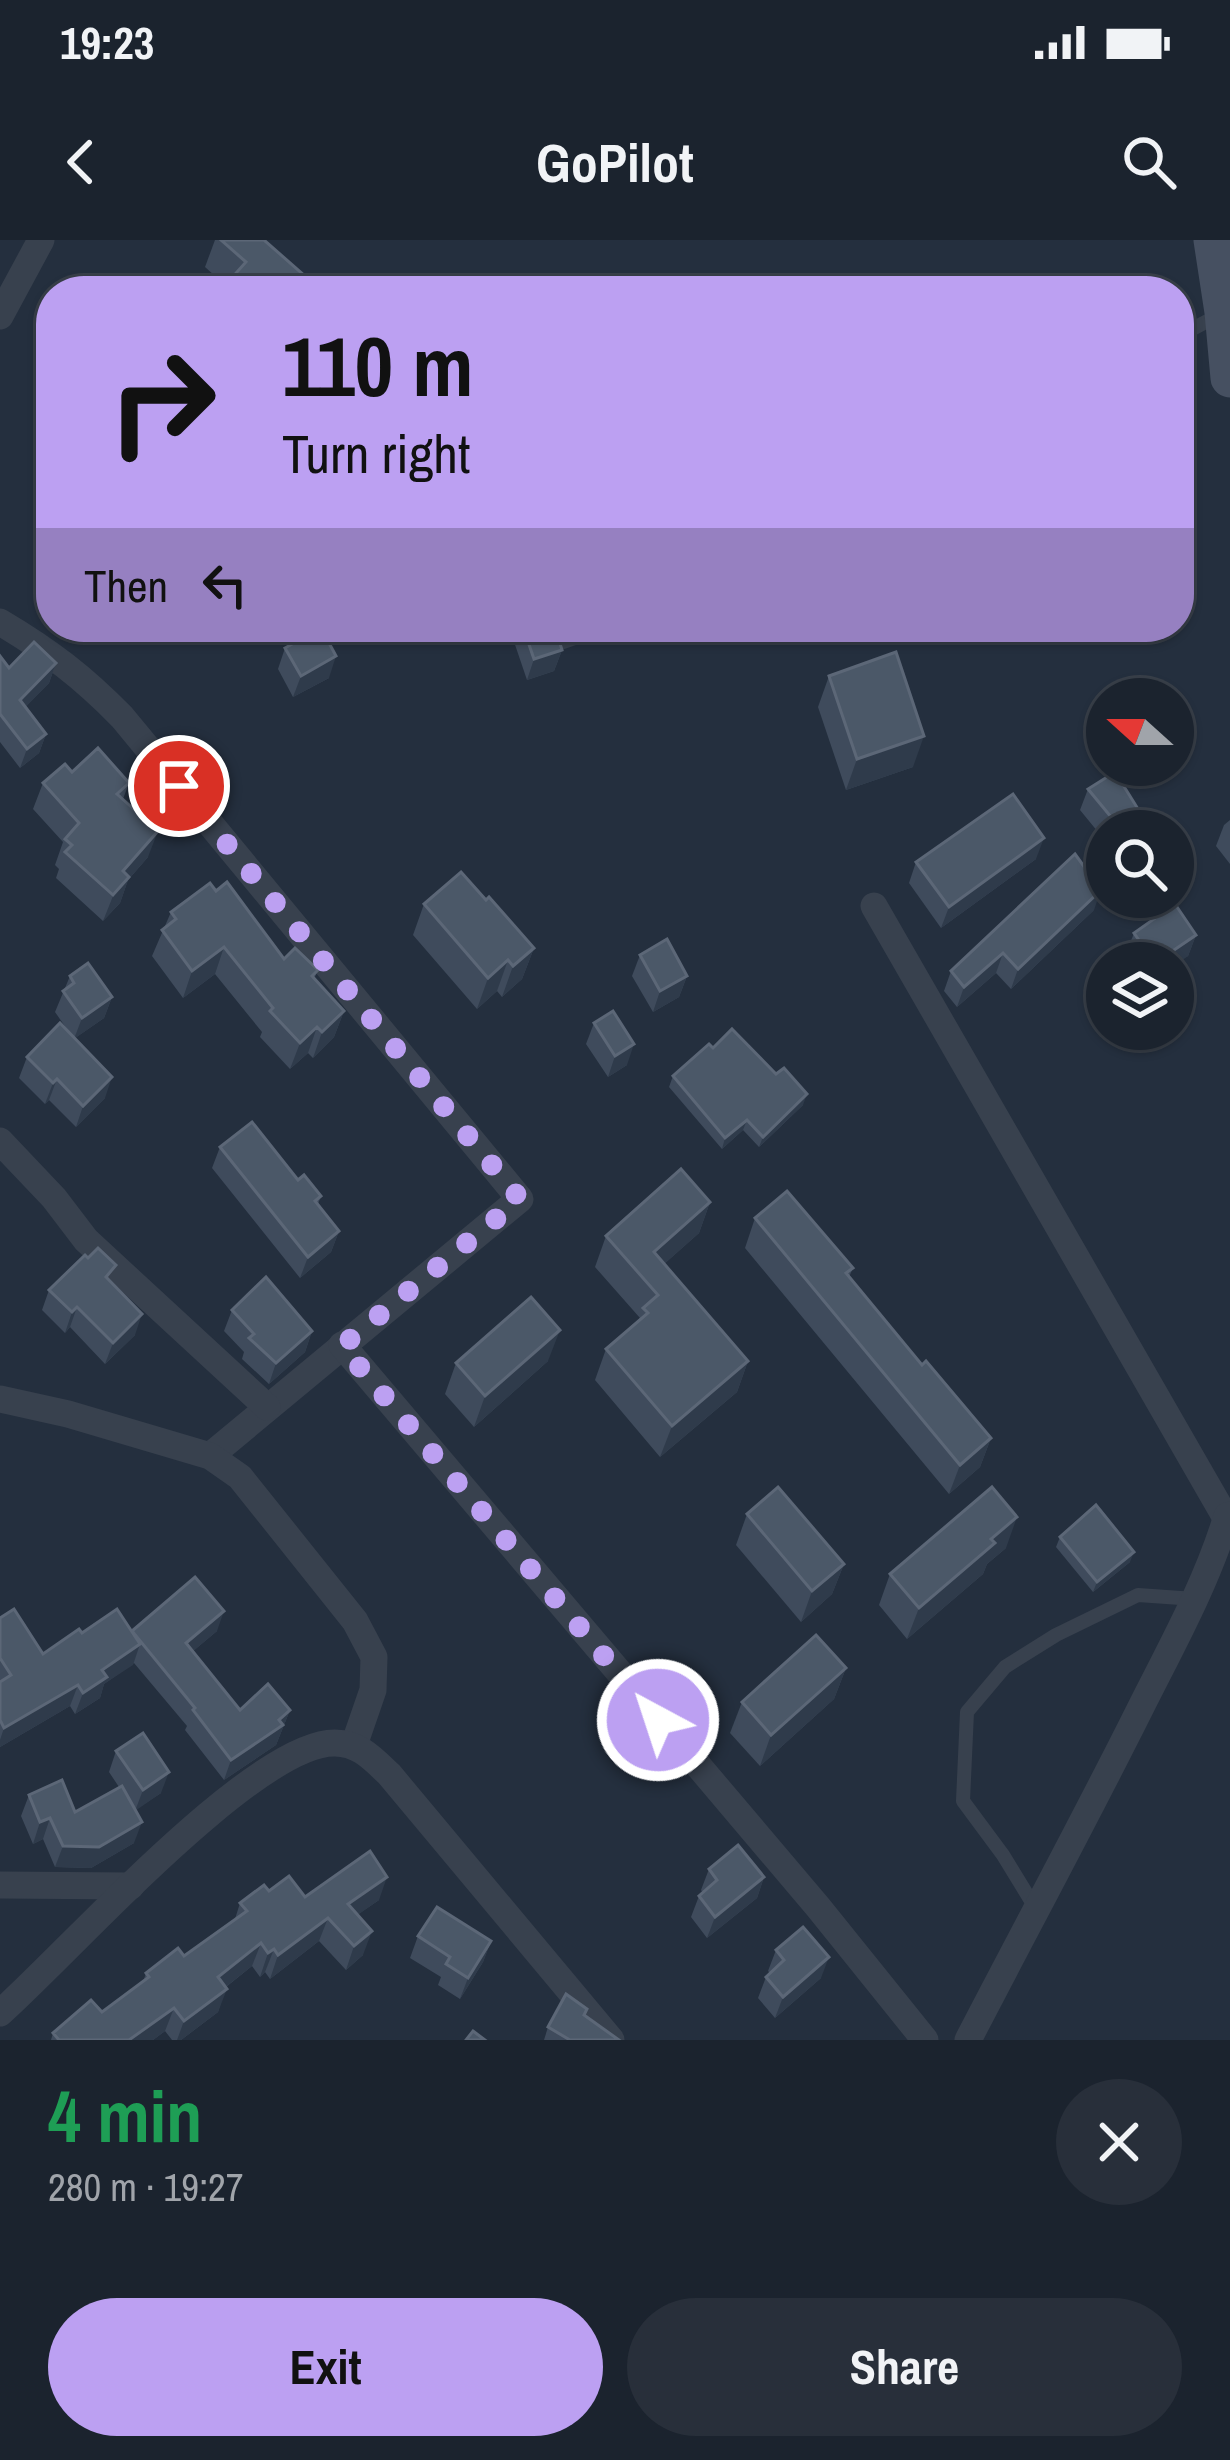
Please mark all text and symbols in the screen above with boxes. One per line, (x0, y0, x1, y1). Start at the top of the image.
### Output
text: 19:23 (60, 12, 154, 73)
text: GoPilot (536, 126, 694, 199)
icon: back (48, 129, 114, 195)
icon: search (1116, 129, 1182, 195)
text: 110 m (282, 309, 474, 422)
icon: right (84, 324, 240, 480)
text: Turn right (282, 417, 470, 490)
icon: left (192, 552, 258, 618)
text: Then (84, 555, 168, 616)
north arrow (1086, 678, 1194, 786)
map controls (1086, 678, 1194, 1050)
pin (128, 735, 230, 837)
icon: arrive (146, 753, 212, 819)
button: search (1086, 810, 1194, 918)
button: layers (1086, 942, 1194, 1050)
position arrow (595, 1657, 721, 1783)
text: 4 min (48, 2067, 202, 2164)
button: close (1056, 2079, 1182, 2205)
text: 280 m · 19:27 (48, 2161, 244, 2213)
button: Exit (48, 2298, 603, 2436)
button: Share (627, 2298, 1182, 2436)

